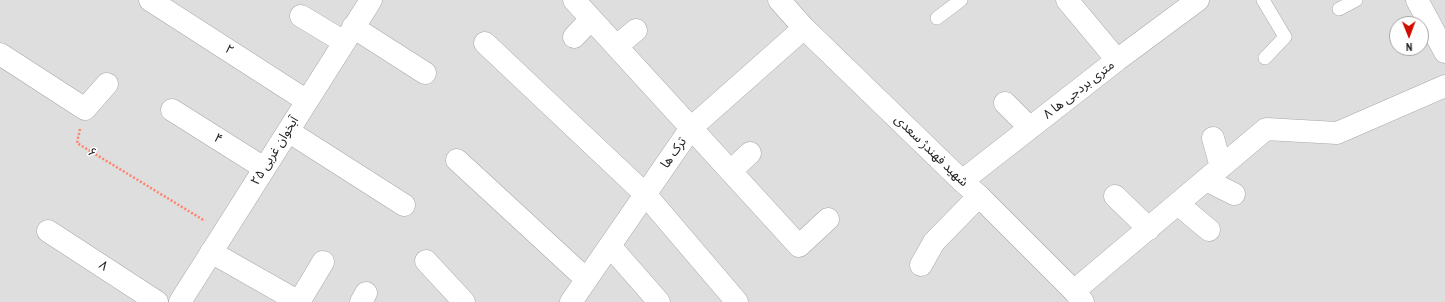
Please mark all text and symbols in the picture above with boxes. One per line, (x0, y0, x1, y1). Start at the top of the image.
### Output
north arrow (1389, 16, 1429, 56)
text: N (1406, 40, 1413, 54)
street label: ۲ (222, 41, 236, 59)
street label: ۸ متری بردجی ها (1040, 57, 1118, 123)
street label: شهید فهندژ سعدی (891, 112, 971, 190)
street label: آبخوان غربی ۲۵ (248, 114, 302, 188)
street label: ۴ (211, 130, 225, 148)
street label: ترک ها (658, 135, 690, 171)
street label: ۶ (85, 144, 99, 162)
street label: ۸ (96, 257, 110, 275)

